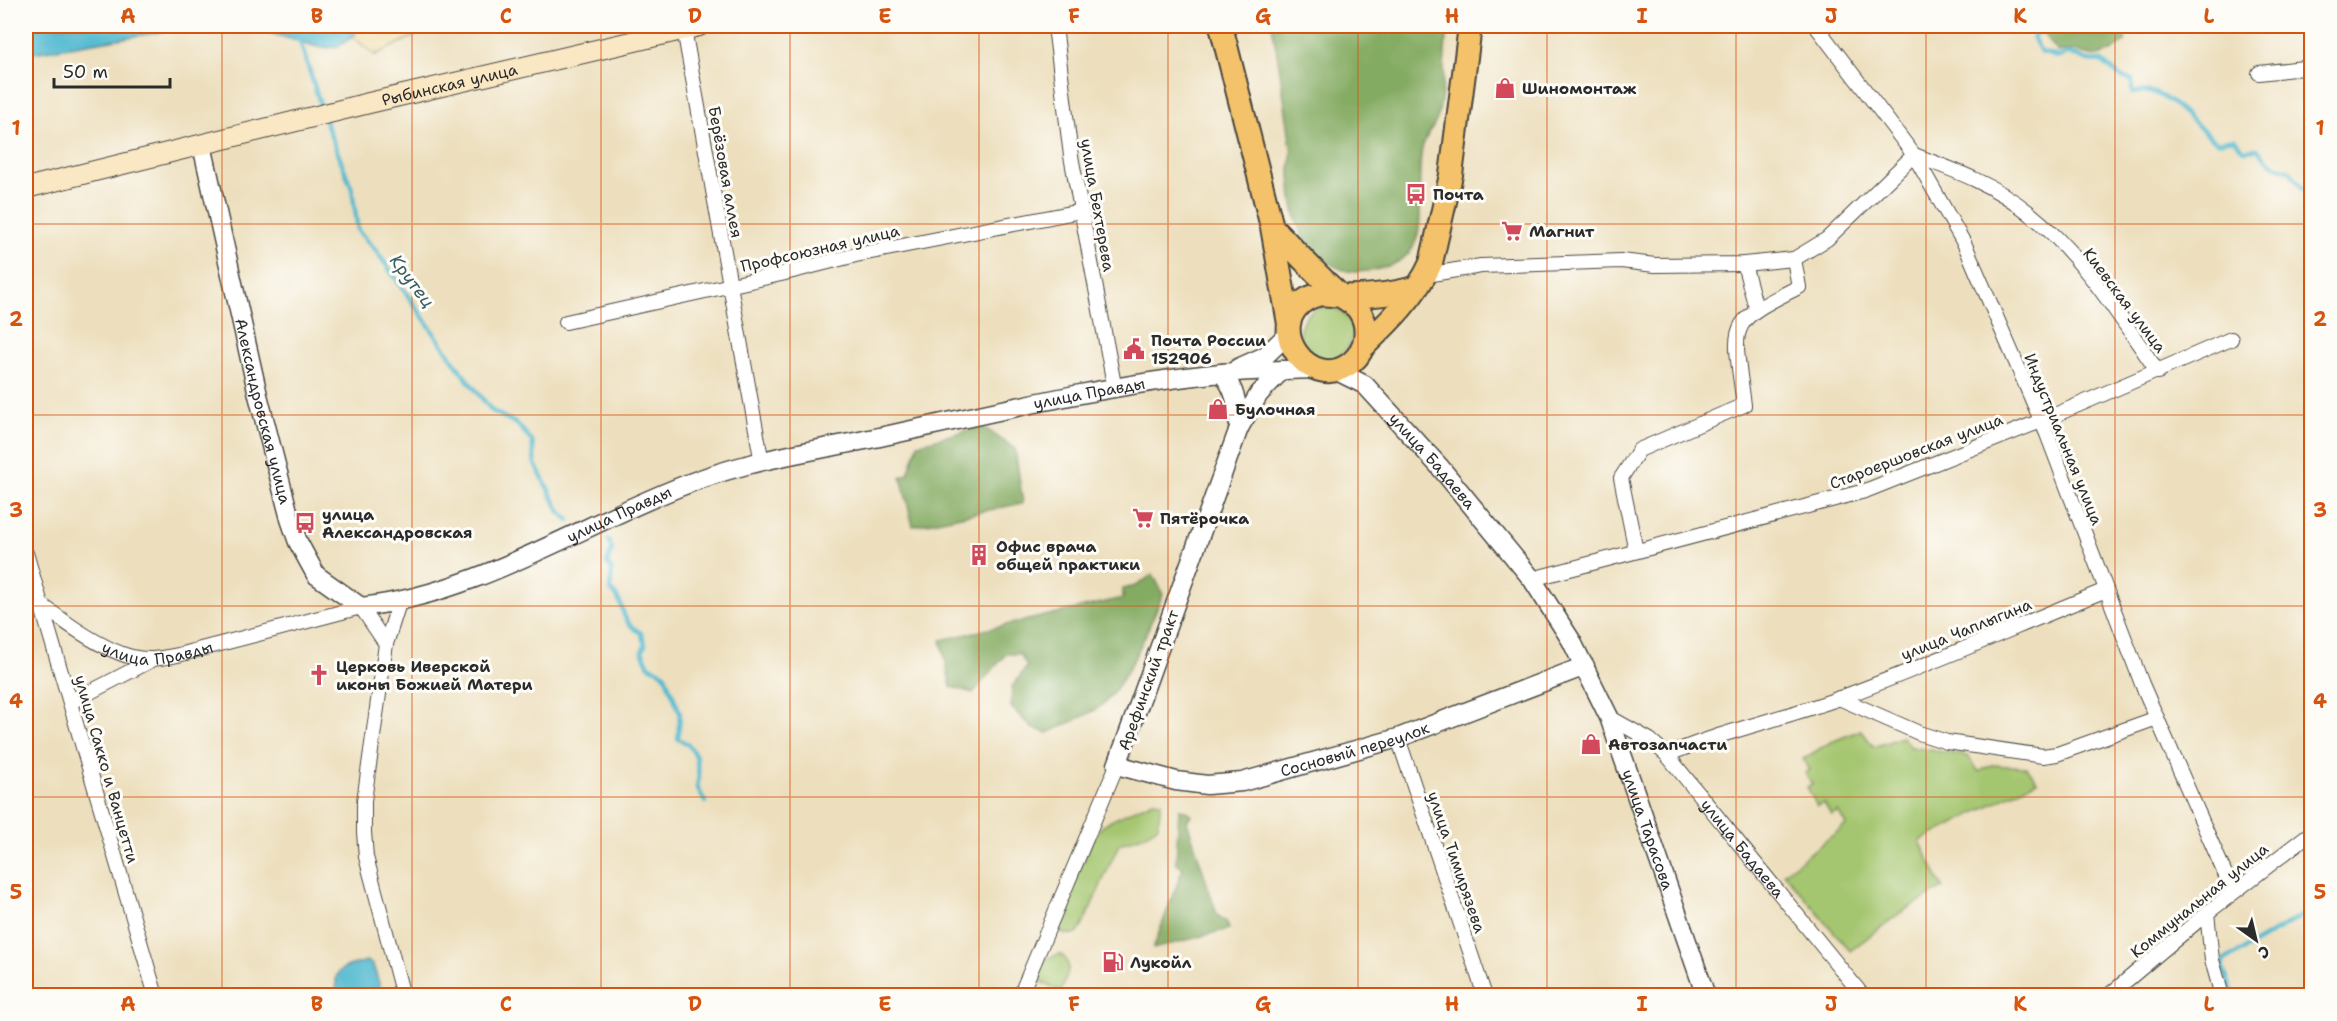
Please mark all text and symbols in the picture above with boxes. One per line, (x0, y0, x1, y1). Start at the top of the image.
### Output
text: A (120, 3, 136, 29)
text: B (311, 3, 323, 29)
text: C (500, 3, 512, 29)
text: D (688, 3, 702, 29)
text: E (878, 3, 892, 29)
text: F (1068, 3, 1080, 29)
text: G (1255, 3, 1271, 29)
text: H (1445, 3, 1459, 29)
text: I (1636, 3, 1648, 29)
text: J (1825, 3, 1838, 29)
text: K (2013, 3, 2027, 29)
text: L (2204, 3, 2215, 29)
scale bar (54, 51, 170, 89)
street label: Рыбинская улица (380, 59, 520, 111)
text: 50 m (63, 60, 108, 84)
shop icon: Шиномонтаж (1493, 76, 1517, 100)
place label: Шиномонтаж (1522, 78, 1637, 99)
street label: Берёзовая аллея (704, 105, 747, 240)
text: 1 (11, 115, 21, 141)
text: 1 (2315, 115, 2325, 141)
street label: улица Бехтерева (1075, 137, 1120, 273)
bus stop icon: Почта (1404, 182, 1428, 206)
place label: Почта (1433, 184, 1484, 205)
supermarket icon: Магнит (1500, 219, 1524, 243)
street label: Профсоюзная улица (739, 220, 902, 277)
place label: Магнит (1529, 221, 1595, 242)
street label: Киевская улица (2078, 244, 2171, 357)
water label: Крутец (384, 249, 440, 313)
text: 2 (9, 306, 23, 332)
text: 2 (2313, 306, 2327, 332)
street label: Александровская улица (230, 316, 296, 506)
place label: Почта России 152906 (1151, 330, 1266, 369)
public building icon: Почта России 152906 (1122, 337, 1146, 361)
street label: Индустриальная улица (2019, 350, 2108, 528)
street label: улица Правды (1032, 373, 1147, 414)
shop icon: Булочная (1206, 397, 1230, 421)
place label: Булочная (1235, 399, 1315, 420)
street label: улица Бадаева (1384, 408, 1480, 514)
street label: Староершовская улица (1827, 409, 2006, 494)
street label: улица Правды (563, 481, 675, 547)
text: 3 (9, 497, 23, 523)
text: 3 (2313, 497, 2327, 523)
place label: улица Александровская (322, 504, 473, 543)
supermarket icon: Пятёрочка (1131, 506, 1155, 530)
place label: Пятёрочка (1160, 508, 1249, 529)
bus stop icon: улица Александровская (293, 511, 317, 535)
place label: Офис врача общей практики (996, 536, 1140, 575)
building icon: Офис врача общей практики (967, 543, 991, 567)
street label: улица Чаплыгина (1898, 594, 2035, 665)
street label: Арефинский тракт (1113, 606, 1184, 753)
street label: улица Правды (98, 636, 215, 670)
place label: Церковь Иверской иконы Божией Матери (336, 656, 533, 695)
church icon: Церковь Иверской иконы Божией Матери (307, 663, 331, 687)
street label: улица Сакко и Ванцетти (70, 673, 143, 866)
text: 4 (9, 688, 23, 714)
text: 4 (2313, 688, 2327, 714)
street label: Сосновый переулок (1278, 717, 1433, 782)
shop icon: Автозапчасти (1579, 732, 1603, 756)
place label: Автозапчасти (1608, 734, 1727, 755)
street label: улица Тарасова (1617, 767, 1678, 893)
street label: улица Тимирязева (1422, 789, 1491, 936)
street label: улица Бадаева (1696, 795, 1789, 903)
street label: Коммунальная улица (2126, 838, 2273, 963)
text: 5 (10, 879, 22, 905)
text: 5 (2314, 879, 2326, 905)
north arrow (2226, 910, 2286, 970)
text: С (2254, 941, 2274, 964)
fuel station icon: Лукойл (1101, 950, 1125, 974)
place label: Лукойл (1130, 952, 1192, 973)
text: A (120, 991, 136, 1017)
text: B (311, 991, 323, 1017)
text: C (500, 991, 512, 1017)
text: D (688, 991, 702, 1017)
text: E (878, 991, 892, 1017)
text: F (1068, 991, 1080, 1017)
text: G (1255, 991, 1271, 1017)
text: H (1445, 991, 1459, 1017)
text: I (1636, 991, 1648, 1017)
text: J (1825, 991, 1838, 1017)
text: K (2013, 991, 2027, 1017)
text: L (2204, 991, 2215, 1017)

